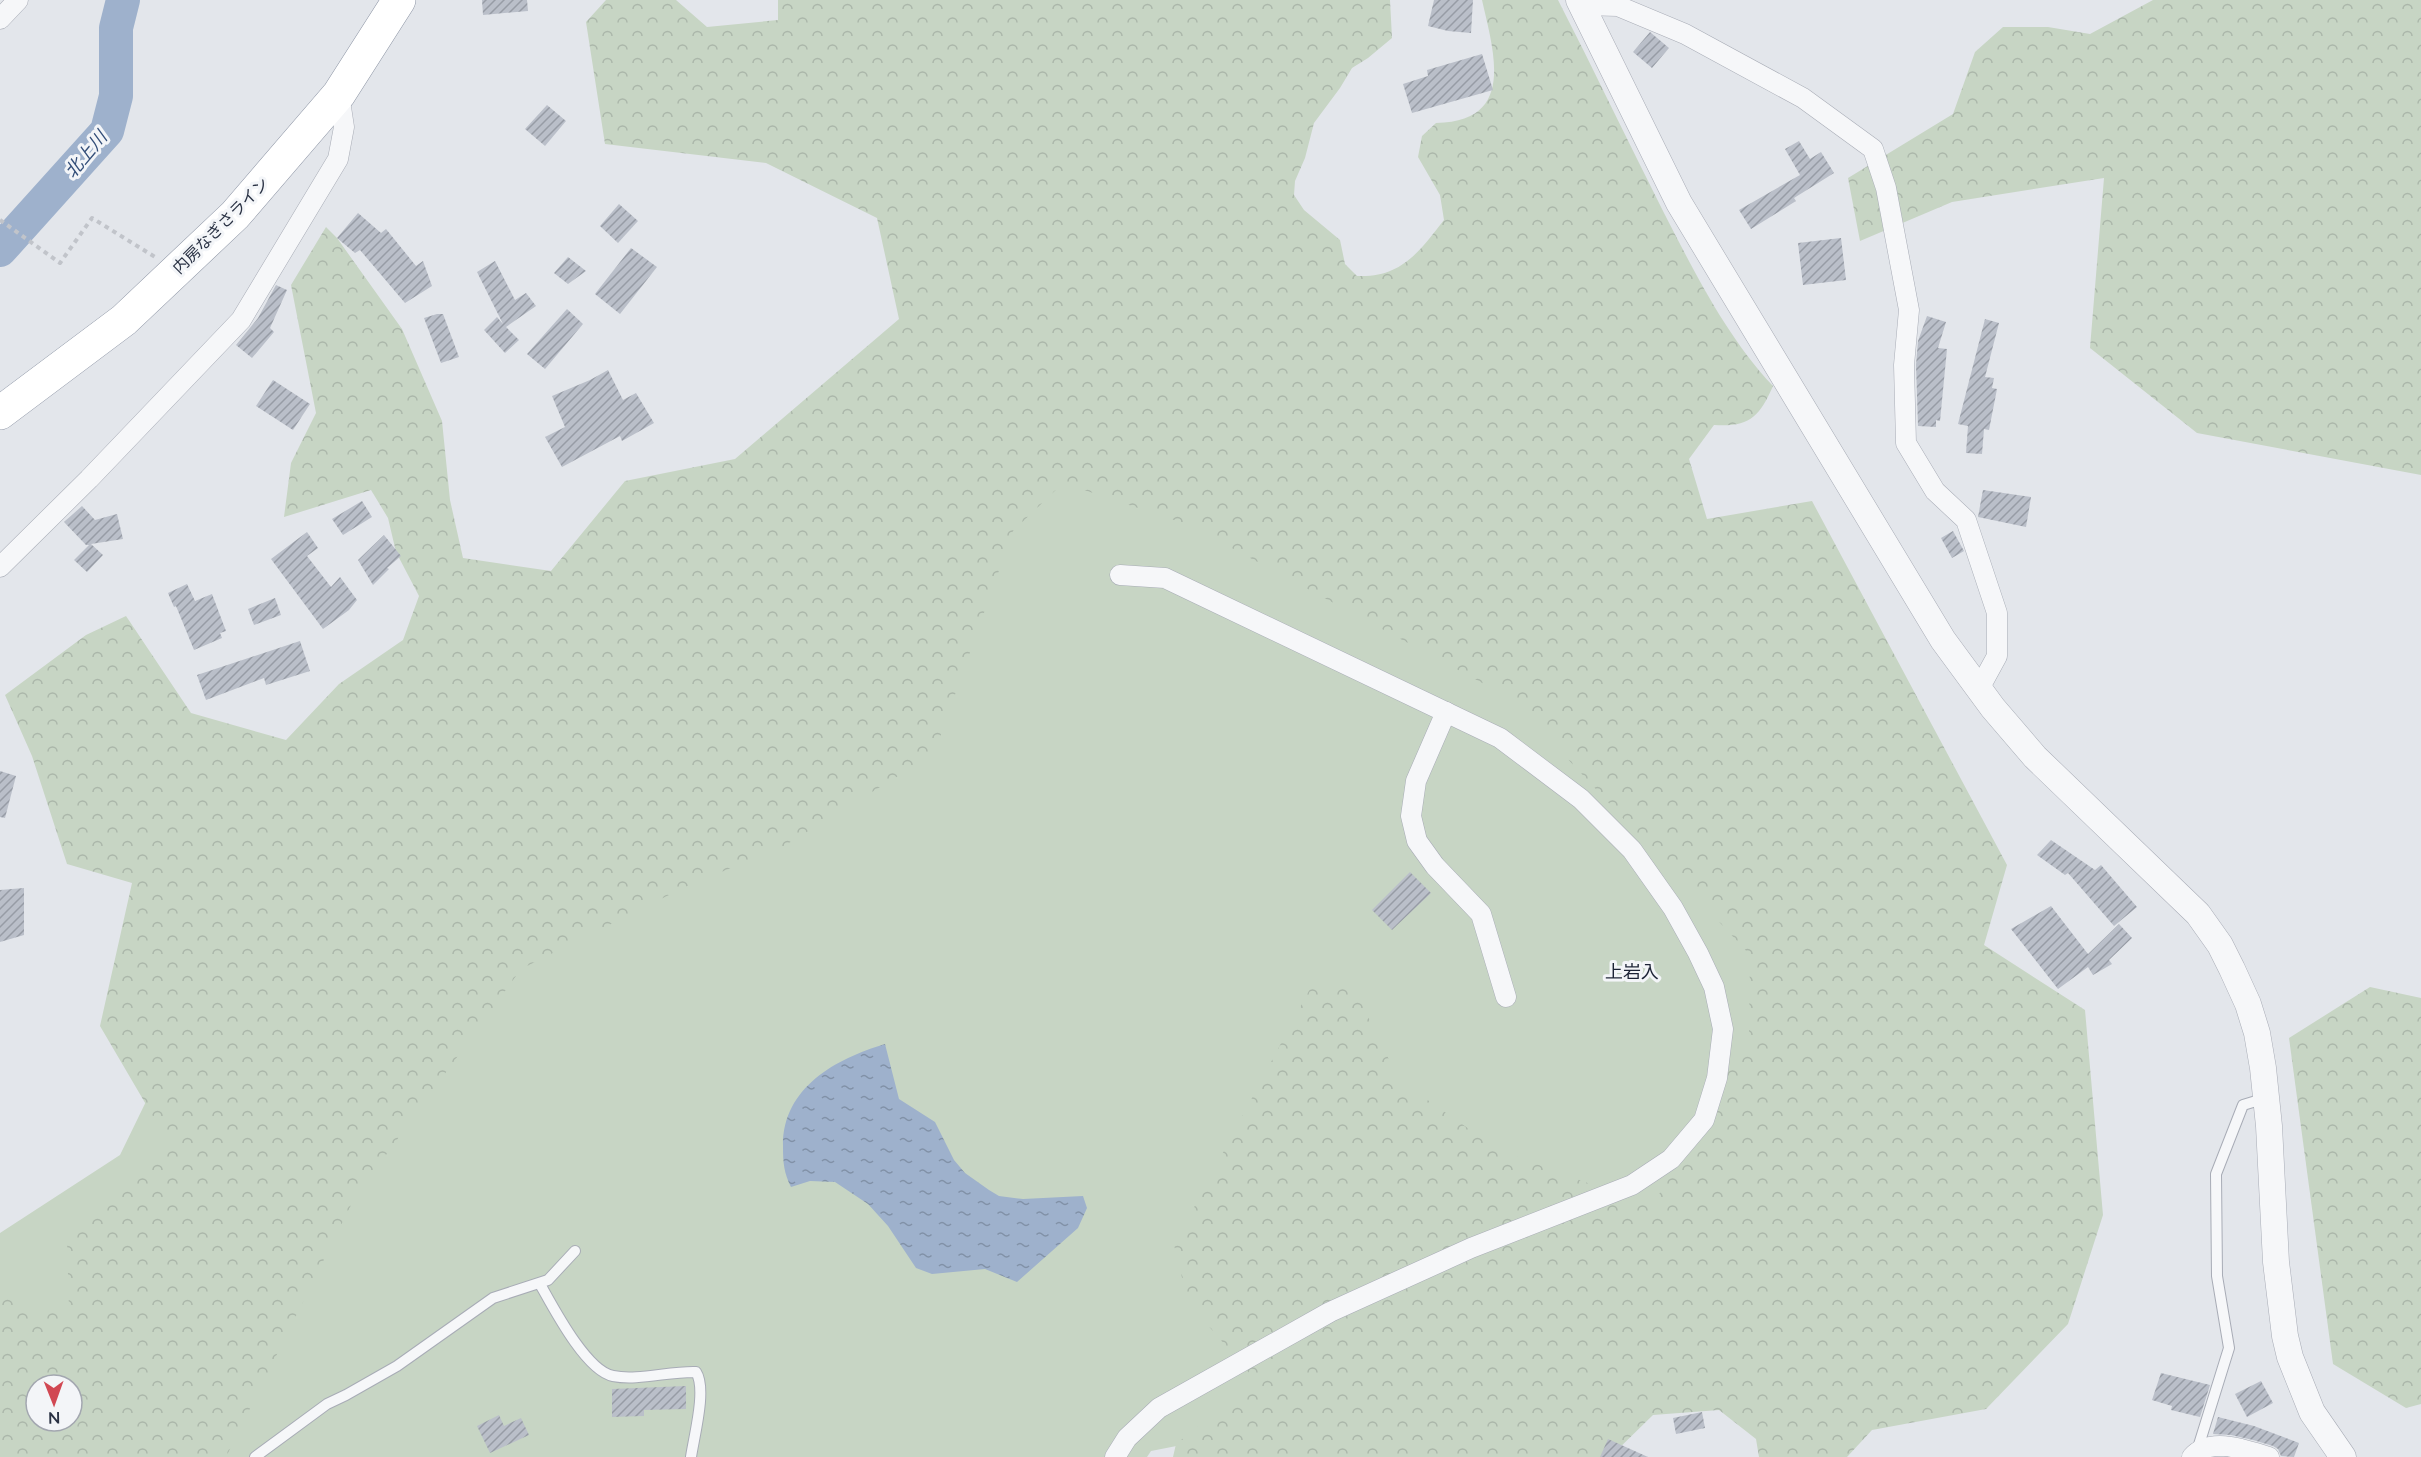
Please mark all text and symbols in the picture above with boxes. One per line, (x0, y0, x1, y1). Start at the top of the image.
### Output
water label: 北上川 (59, 125, 112, 182)
street label: 内房なぎさライン (168, 173, 272, 277)
district label: 上岩入 (1605, 960, 1659, 982)
north arrow (24, 1373, 84, 1433)
text: N (48, 1409, 61, 1428)

